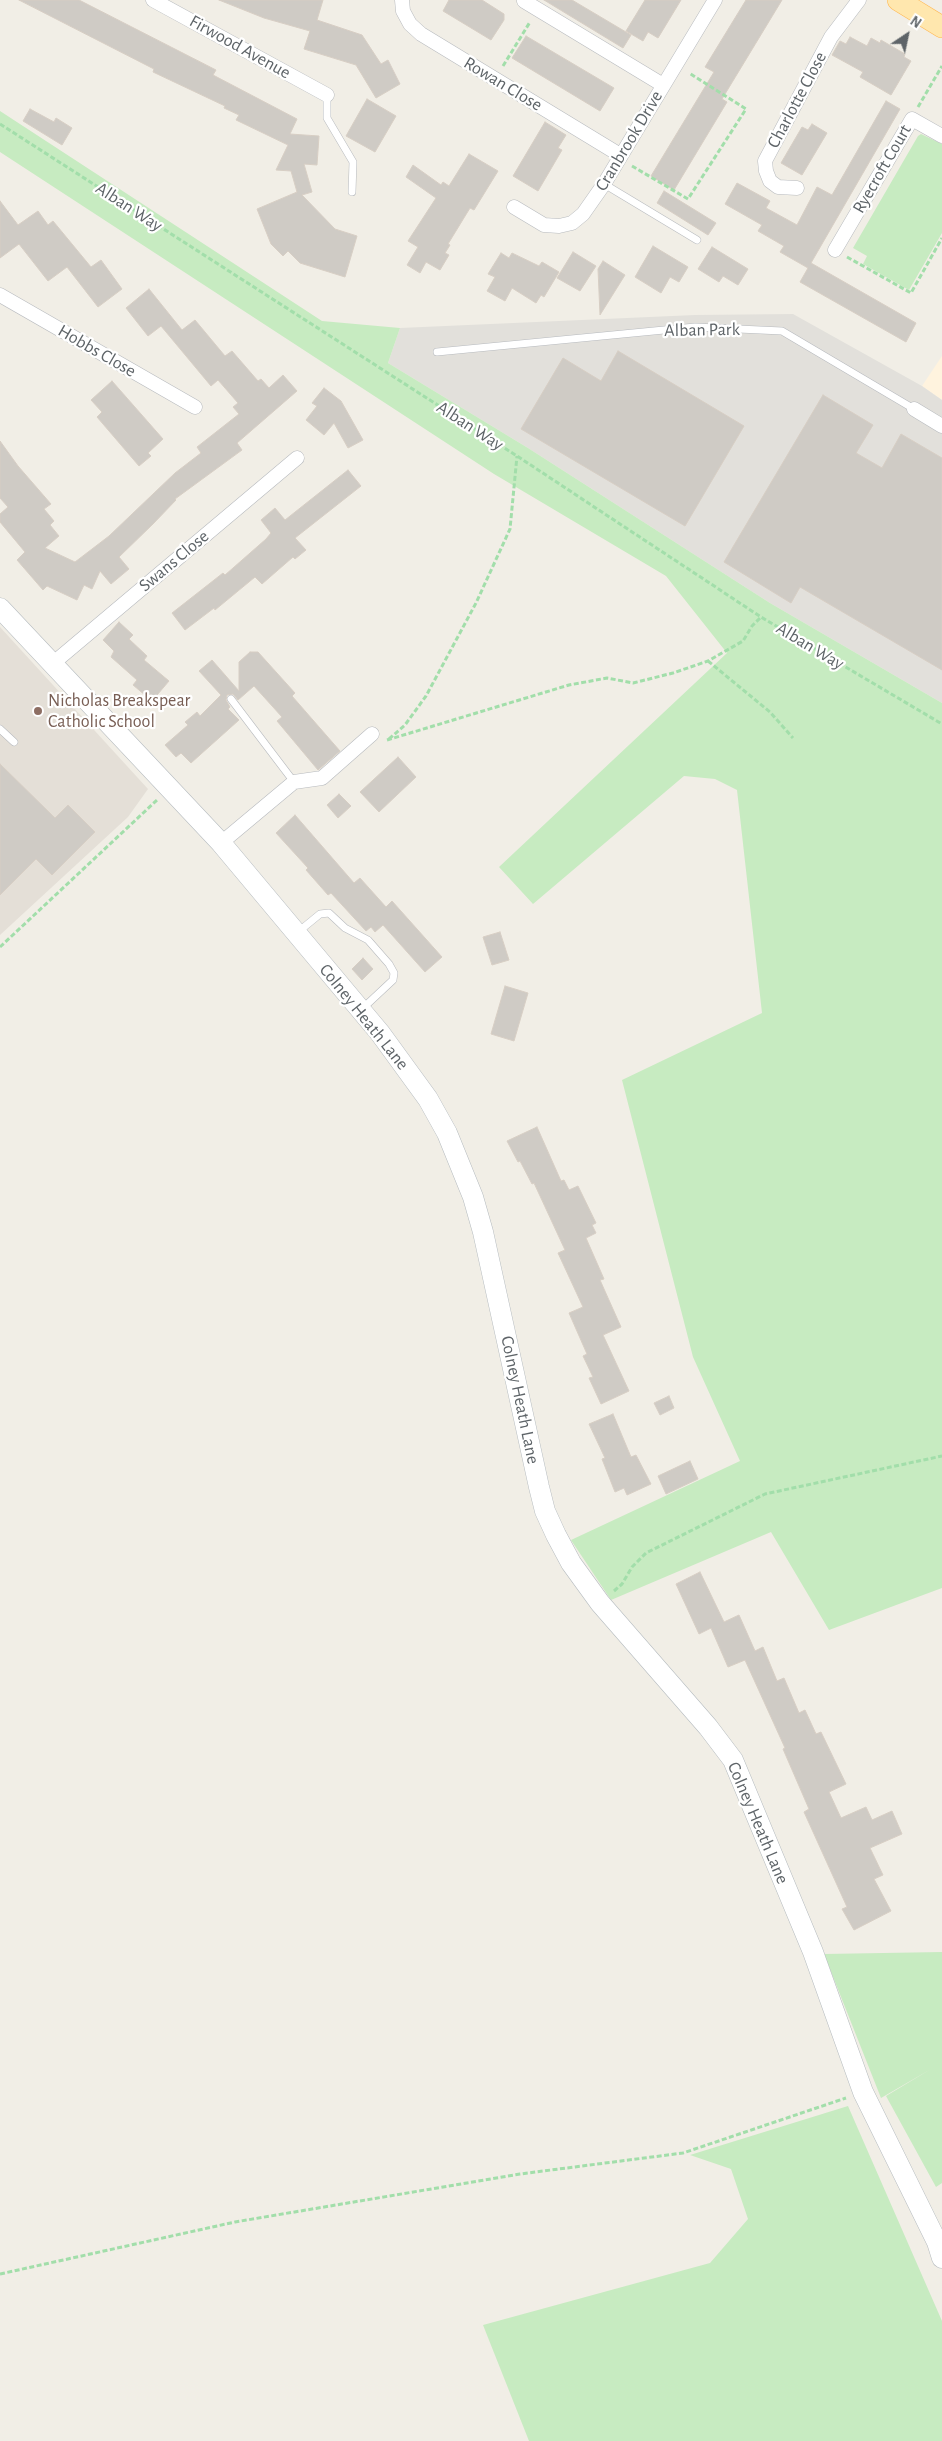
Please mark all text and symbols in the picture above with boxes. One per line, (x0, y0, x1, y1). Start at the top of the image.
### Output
street label: Firwood Avenue (186, 10, 294, 84)
north arrow (882, 10, 932, 60)
text: N (907, 14, 923, 31)
street label: Charlotte Close (763, 48, 831, 152)
street label: Rowan Close (460, 52, 546, 116)
street label: Cranbrook Drive (591, 87, 667, 195)
street label: Ryecroft Court (848, 121, 916, 217)
street label: Alban Way (92, 177, 166, 237)
street label: Alban Park (664, 319, 740, 341)
street label: Hobbs Close (54, 320, 140, 382)
street label: Alban Way (433, 396, 507, 456)
street label: Swans Close (135, 526, 213, 596)
street label: Alban Way (772, 617, 848, 675)
place label: Nicholas Breakspear Catholic School (48, 690, 190, 732)
marker: Nicholas Breakspear Catholic School (32, 705, 44, 717)
street label: Colney Heath Lane (315, 960, 413, 1074)
street label: Colney Heath Lane (496, 1334, 544, 1466)
street label: Colney Heath Lane (723, 1759, 793, 1887)

